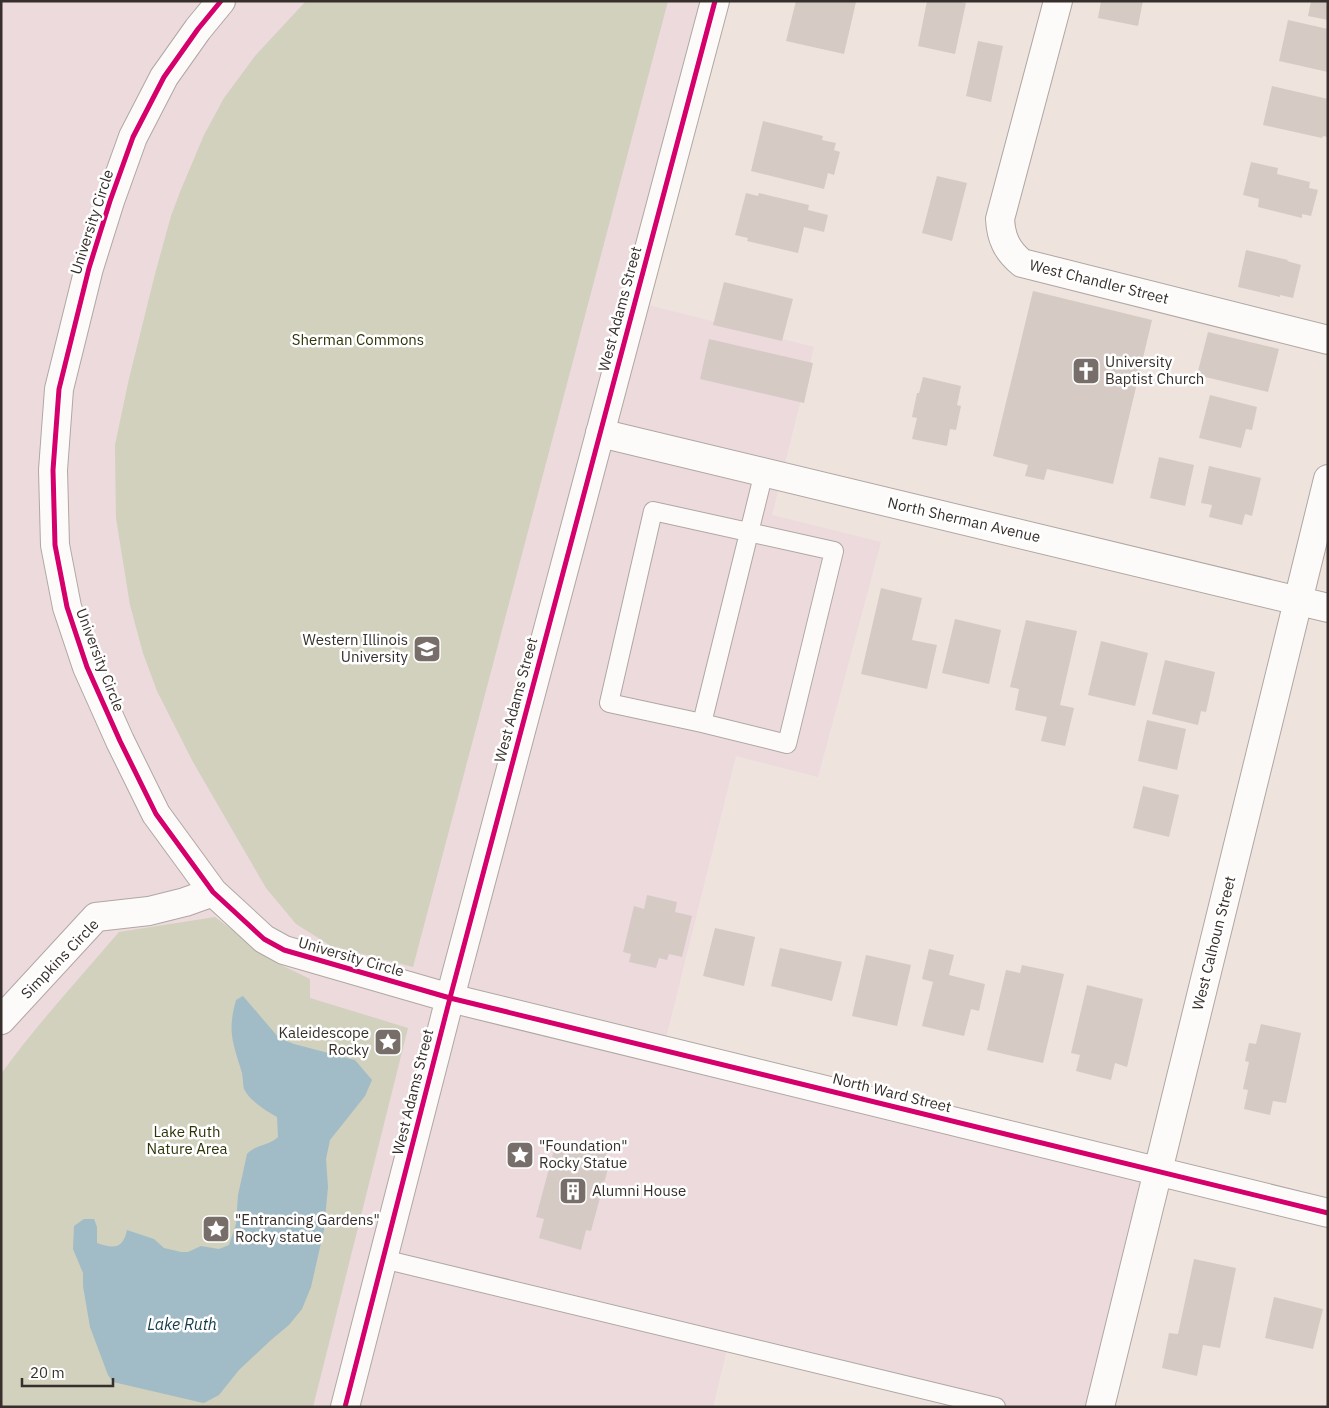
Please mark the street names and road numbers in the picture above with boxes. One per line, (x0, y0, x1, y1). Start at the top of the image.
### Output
street label: University Circle (66, 167, 117, 277)
street label: West Adams Street (594, 244, 645, 374)
street label: West Chandler Street (1027, 255, 1171, 308)
street label: North Sherman Avenue (886, 493, 1042, 546)
street label: University Circle (72, 605, 129, 714)
street label: West Adams Street (490, 635, 541, 765)
street label: West Calhoun Street (1188, 874, 1239, 1012)
street label: Simpkins Circle (17, 915, 102, 1003)
street label: University Circle (296, 932, 406, 981)
street label: West Adams Street (388, 1027, 437, 1157)
street label: North Ward Street (831, 1069, 954, 1116)

